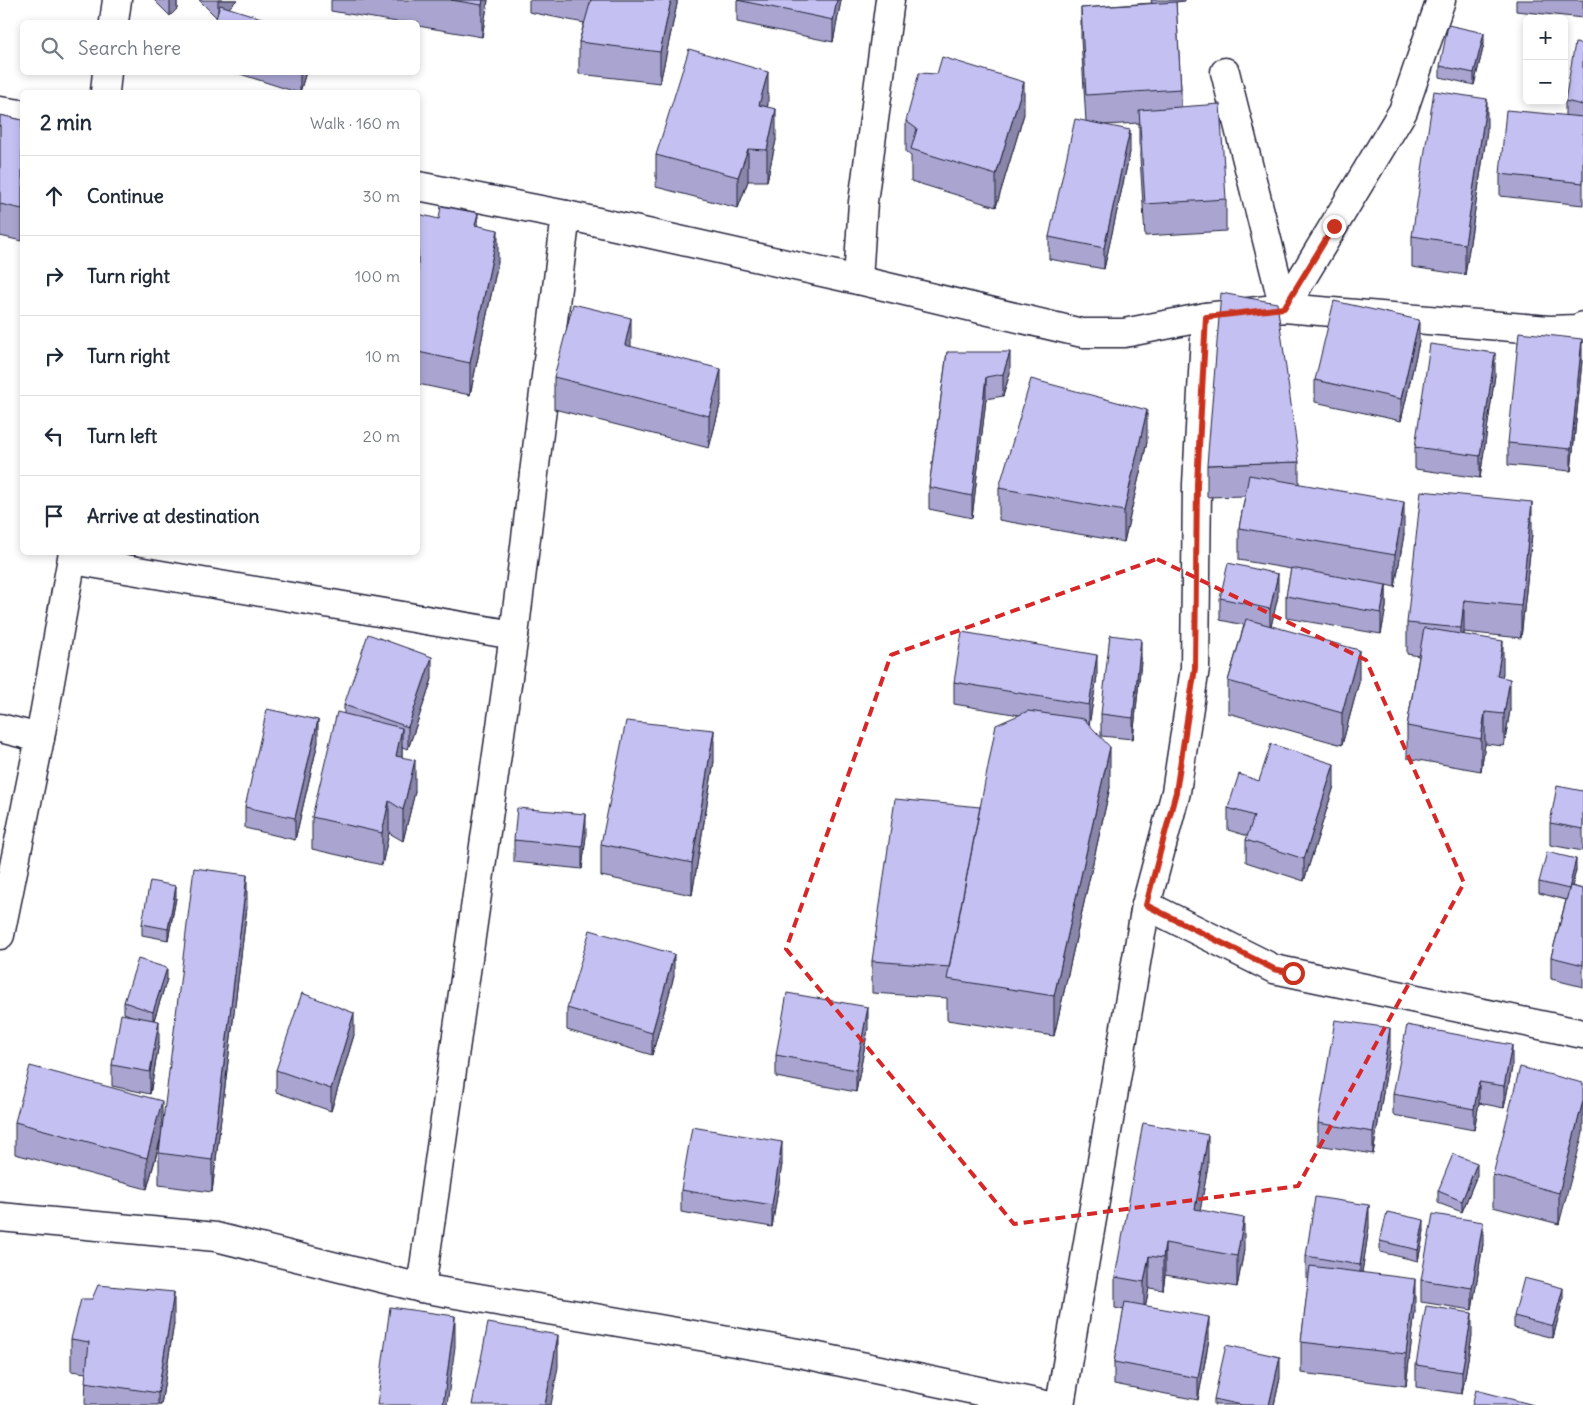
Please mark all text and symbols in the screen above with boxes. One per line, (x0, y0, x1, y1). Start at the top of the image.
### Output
map controls (1523, 15, 1568, 105)
button: + (1523, 15, 1568, 60)
search box (20, 20, 420, 75)
icon: search (38, 34, 66, 62)
text: Search here (78, 36, 181, 60)
button: − (1523, 60, 1568, 105)
text: 2 min (40, 109, 92, 136)
text: Walk · 160 m (310, 113, 400, 133)
icon: ahead (40, 182, 68, 210)
text: Continue (87, 184, 164, 208)
text: 30 m (363, 186, 400, 206)
route end (1323, 215, 1346, 238)
icon: right (40, 262, 68, 290)
text: Turn right (87, 264, 170, 288)
text: 100 m (355, 266, 400, 286)
icon: right (40, 342, 68, 370)
text: Turn right (87, 344, 170, 368)
text: 10 m (365, 346, 400, 366)
icon: left (40, 422, 68, 450)
text: Turn left (87, 424, 157, 448)
text: 20 m (363, 426, 400, 446)
icon: arrive (40, 502, 68, 530)
text: Arrive at destination (87, 504, 260, 528)
route start (1282, 962, 1305, 985)

